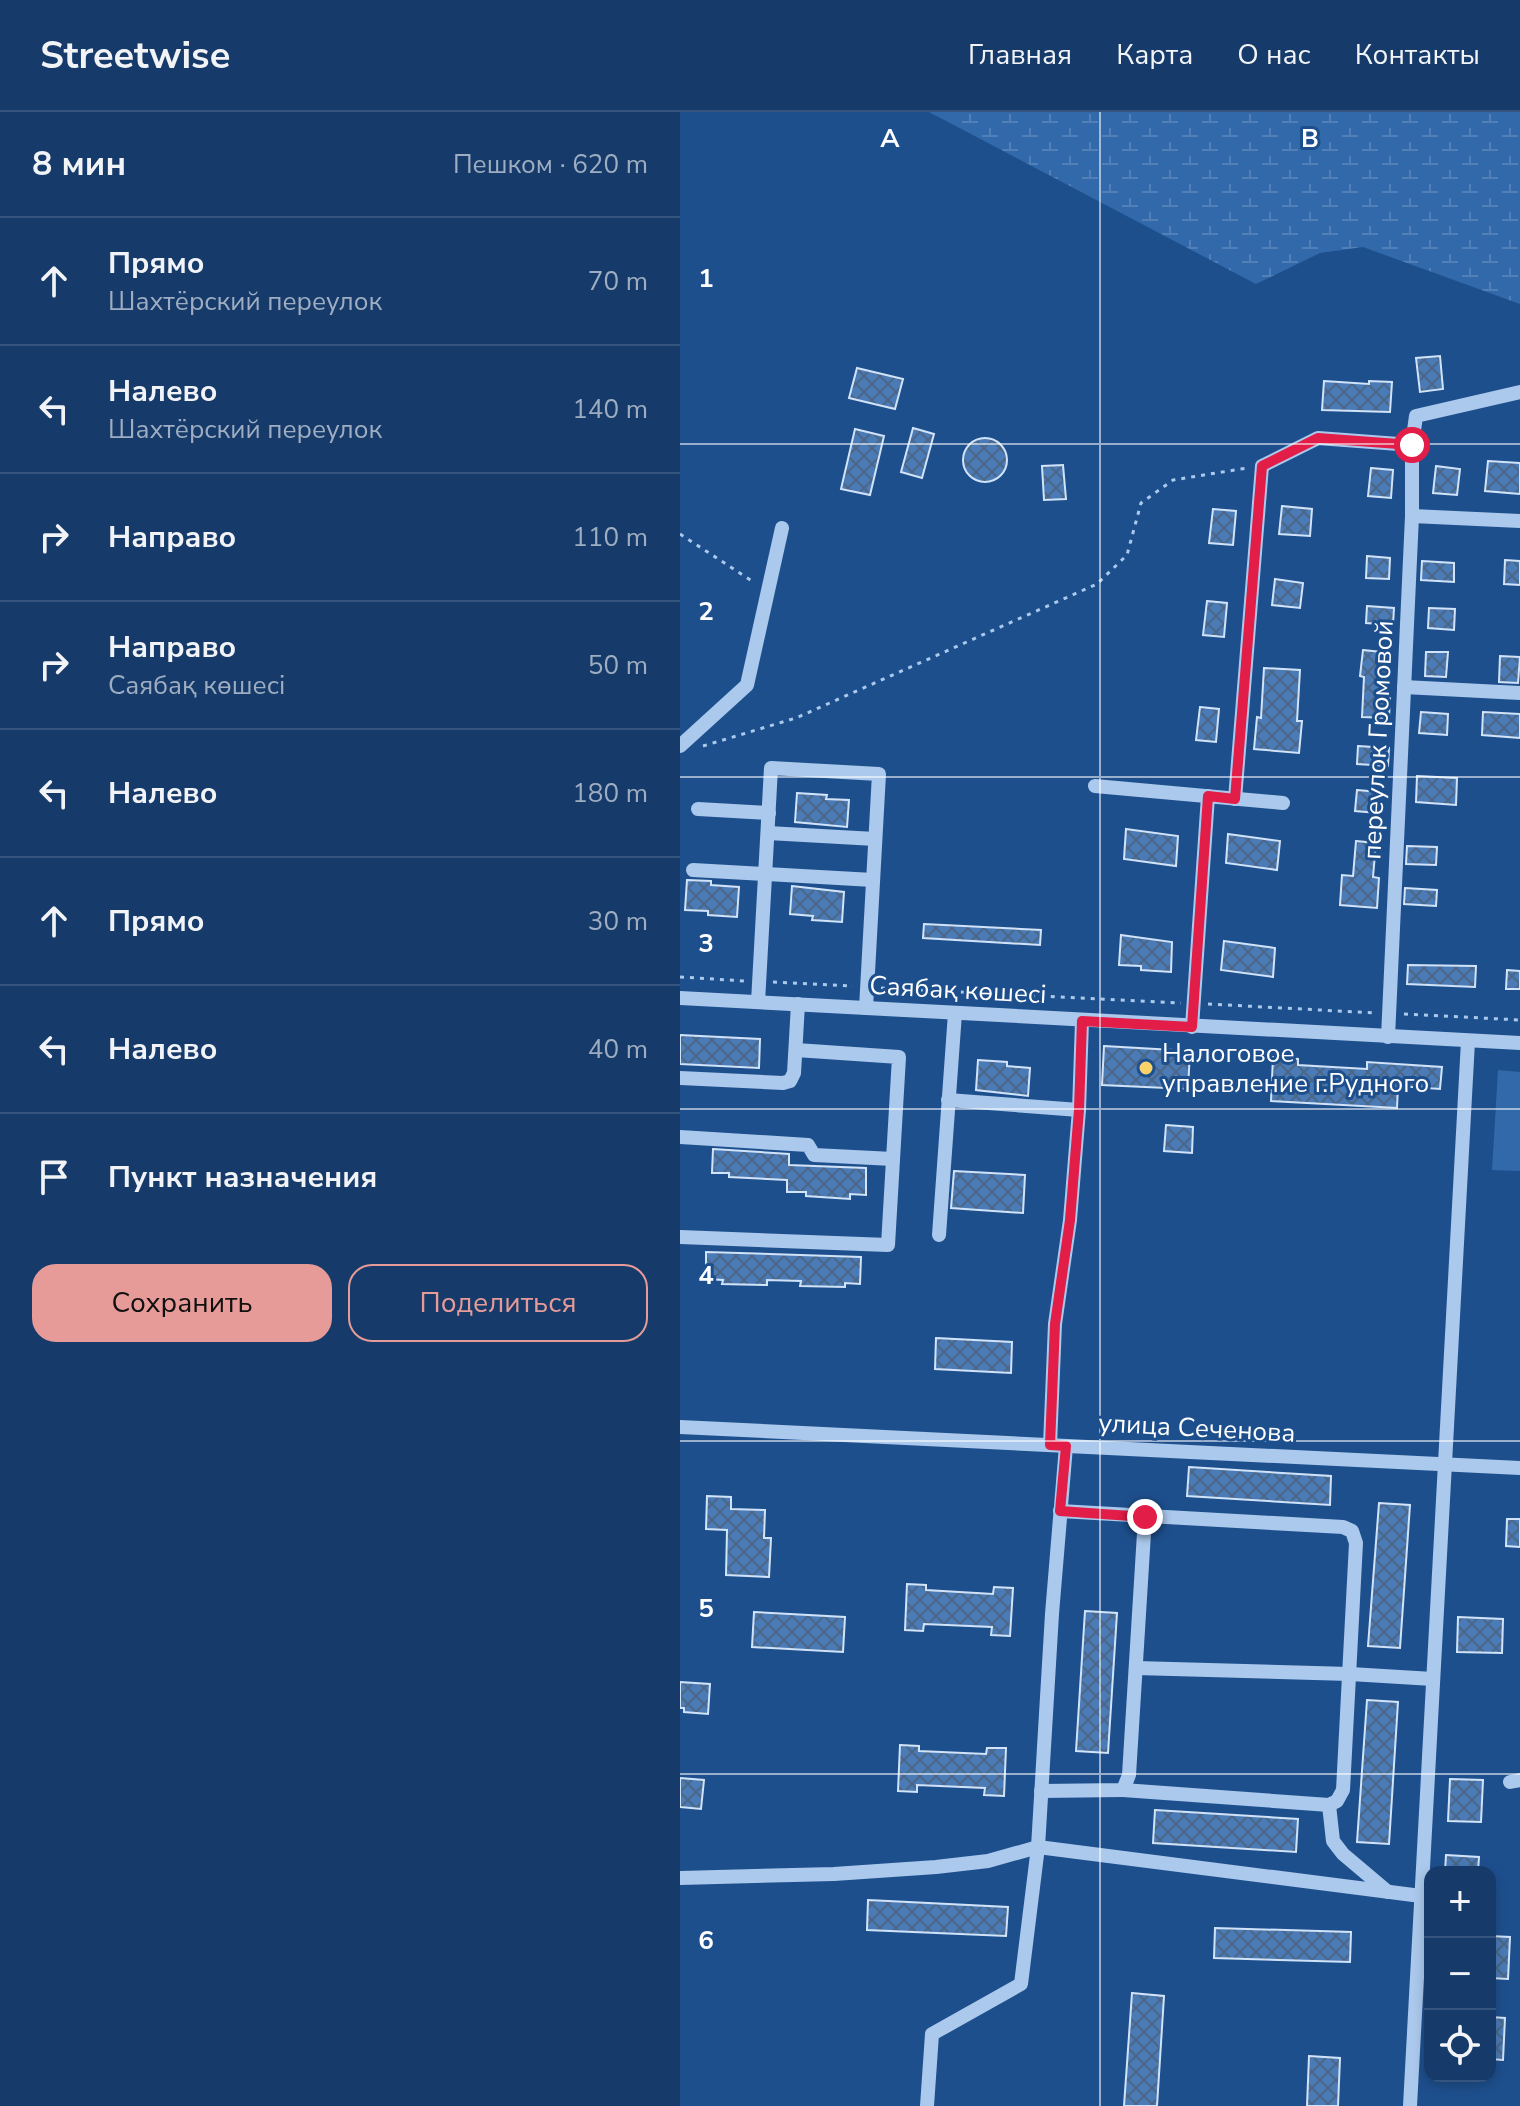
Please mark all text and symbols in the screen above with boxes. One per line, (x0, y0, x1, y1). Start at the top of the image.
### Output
text: Streetwise (40, 30, 230, 81)
text: Главная (968, 36, 1072, 74)
text: Карта (1116, 36, 1193, 74)
text: О нас (1237, 36, 1311, 74)
text: Контакты (1355, 36, 1480, 74)
text: A (880, 121, 900, 156)
text: B (1301, 121, 1319, 156)
text: 8 мин (32, 141, 126, 187)
text: Пешком · 620 m (453, 147, 648, 182)
text: Прямо (108, 243, 205, 284)
icon: ahead (32, 259, 76, 303)
text: 1 (698, 261, 714, 296)
text: 70 m (588, 264, 648, 299)
text: Шахтёрский переулок (108, 284, 382, 319)
text: Налево (108, 371, 217, 412)
icon: left (32, 387, 76, 431)
text: 140 m (572, 392, 648, 427)
text: Шахтёрский переулок (108, 412, 382, 447)
route start (1394, 427, 1430, 463)
icon: right (32, 515, 76, 559)
text: Направо (108, 517, 236, 558)
text: 110 m (572, 520, 648, 555)
text: 2 (698, 594, 714, 629)
street label: переулок Громовой (1354, 619, 1402, 861)
text: Направо (108, 627, 236, 668)
icon: right (32, 643, 76, 687)
text: 50 m (588, 648, 648, 683)
text: Саябақ көшесі (108, 668, 285, 703)
icon: left (32, 771, 76, 815)
text: Налево (108, 773, 217, 814)
text: 180 m (572, 776, 648, 811)
icon: ahead (32, 899, 76, 943)
text: Прямо (108, 901, 205, 942)
text: 30 m (588, 904, 648, 939)
text: 3 (698, 926, 714, 961)
street label: Саябақ көшесі (869, 968, 1047, 1012)
icon: left (32, 1027, 76, 1071)
text: Налево (108, 1029, 217, 1070)
text: 40 m (588, 1032, 648, 1067)
place label: Налоговое управление г.Рудного (1162, 1036, 1429, 1101)
marker: Налоговое управление г.Рудного (1137, 1059, 1155, 1077)
icon: arrive (32, 1155, 76, 1199)
text: Пункт назначения (108, 1157, 377, 1198)
text: 4 (698, 1258, 714, 1293)
button: Сохранить (32, 1264, 332, 1342)
button: Поделиться (348, 1264, 648, 1342)
street label: улица Сеченова (1098, 1405, 1296, 1451)
route end (1127, 1499, 1163, 1535)
text: 5 (698, 1591, 714, 1626)
map controls (1424, 1866, 1496, 2082)
button: + (1424, 1866, 1496, 1938)
text: 6 (698, 1923, 714, 1958)
button: − (1424, 1938, 1496, 2010)
button: locate (1424, 2010, 1496, 2082)

